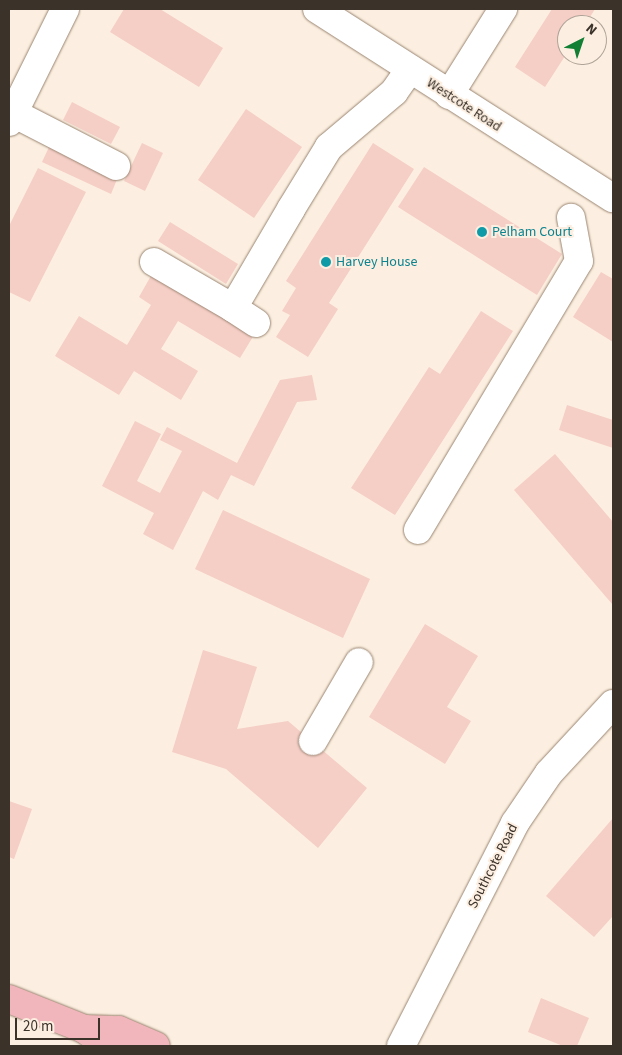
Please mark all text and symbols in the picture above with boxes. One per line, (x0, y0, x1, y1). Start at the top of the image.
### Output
north arrow (557, 15, 607, 65)
text: N (581, 19, 601, 40)
street label: Westcote Road (423, 75, 505, 135)
place label: Pelham Court (492, 224, 572, 240)
marker: Pelham Court (476, 226, 488, 238)
place label: Harvey House (336, 254, 417, 270)
marker: Harvey House (320, 256, 332, 268)
street label: Southcote Road (464, 821, 522, 911)
scale bar (18, 1008, 102, 1040)
text: 20 m (23, 1016, 53, 1037)

